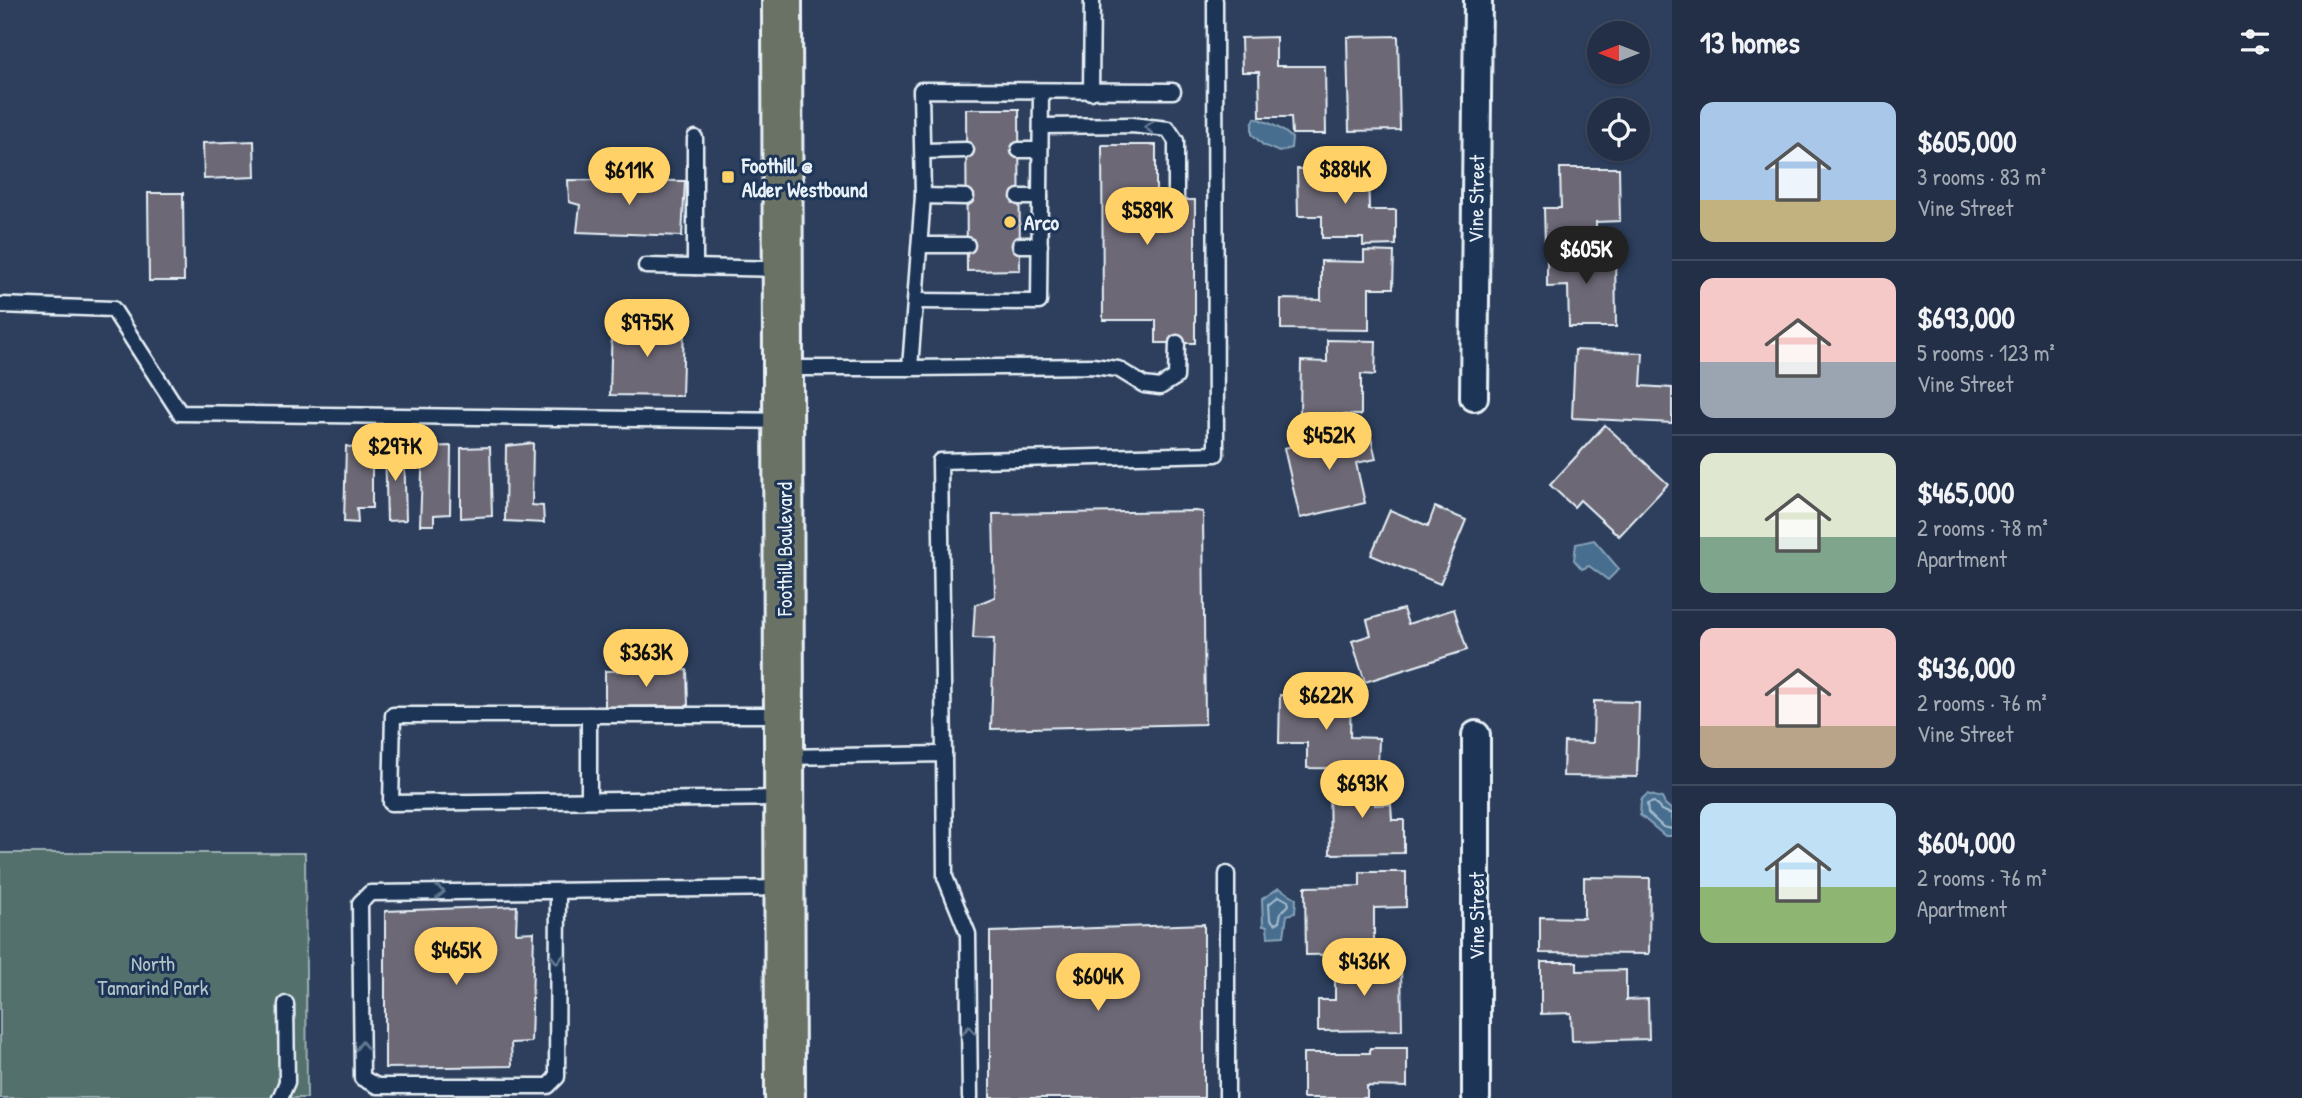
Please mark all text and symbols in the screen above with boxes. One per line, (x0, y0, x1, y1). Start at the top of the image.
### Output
north arrow (1587, 21, 1650, 84)
map controls (1587, 21, 1650, 161)
text: 13 homes (1700, 22, 1800, 62)
icon: filters (2236, 23, 2274, 61)
button: locate (1587, 98, 1650, 161)
one-way arrow (1143, 120, 1154, 135)
text: $605,000 (1917, 121, 2017, 161)
icon: home (1756, 130, 1840, 214)
pin: $884K (1296, 146, 1394, 206)
pin: $611K (580, 148, 678, 207)
place label: Foothill @ Alder Westbound (741, 151, 868, 204)
text: $884K (1319, 153, 1371, 184)
text: $611K (604, 154, 654, 185)
street label: Vine Street (1461, 154, 1491, 243)
text: 3 rooms · 83 m² (1917, 161, 2046, 192)
marker: Foothill @ Alder Westbound (720, 169, 736, 185)
pin: $589K (1098, 188, 1196, 247)
text: Vine Street (1917, 192, 2013, 223)
text: $589K (1121, 194, 1173, 225)
place label: Arco (1024, 208, 1059, 237)
marker: Arco (1002, 214, 1018, 230)
pin: $605K (1537, 226, 1635, 286)
text: $605K (1560, 233, 1612, 264)
text: $693,000 (1917, 297, 2015, 337)
pin: $975K (598, 300, 696, 359)
text: $975K (620, 306, 674, 337)
icon: home (1756, 306, 1840, 390)
text: 5 rooms · 123 m² (1917, 337, 2055, 368)
text: Vine Street (1917, 368, 2013, 399)
pin: $452K (1280, 412, 1378, 472)
text: $452K (1303, 419, 1355, 450)
pin: $297K (346, 424, 444, 483)
text: $297K (368, 430, 422, 461)
text: $465,000 (1917, 472, 2015, 512)
icon: home (1756, 481, 1840, 565)
street label: Foothill Boulevard (770, 482, 799, 617)
text: 2 rooms · 78 m² (1917, 512, 2048, 543)
text: Apartment (1917, 543, 2007, 574)
pin: $363K (597, 630, 695, 689)
text: $363K (619, 636, 673, 667)
text: $436,000 (1917, 647, 2015, 687)
icon: home (1756, 656, 1840, 740)
pin: $622K (1277, 672, 1375, 732)
text: $622K (1299, 679, 1353, 710)
text: 2 rooms · 76 m² (1917, 687, 2047, 718)
text: Vine Street (1917, 718, 2013, 749)
pin: $693K (1313, 760, 1411, 820)
text: $693K (1336, 767, 1388, 798)
text: $604,000 (1917, 822, 2015, 862)
icon: home (1756, 831, 1840, 915)
text: 2 rooms · 76 m² (1917, 862, 2047, 893)
street label: Vine Street (1462, 871, 1491, 960)
one-way arrow (435, 884, 446, 900)
text: Apartment (1917, 893, 2007, 924)
pin: $465K (407, 928, 505, 987)
text: $465K (430, 934, 482, 965)
pin: $436K (1315, 939, 1413, 998)
text: $436K (1338, 945, 1390, 976)
park label: North Tamarind Park (97, 949, 209, 1002)
one-way arrow (550, 954, 565, 965)
pin: $604K (1049, 954, 1147, 1013)
text: $604K (1072, 960, 1124, 991)
one-way arrow (961, 1024, 977, 1035)
one-way arrow (354, 1041, 370, 1051)

